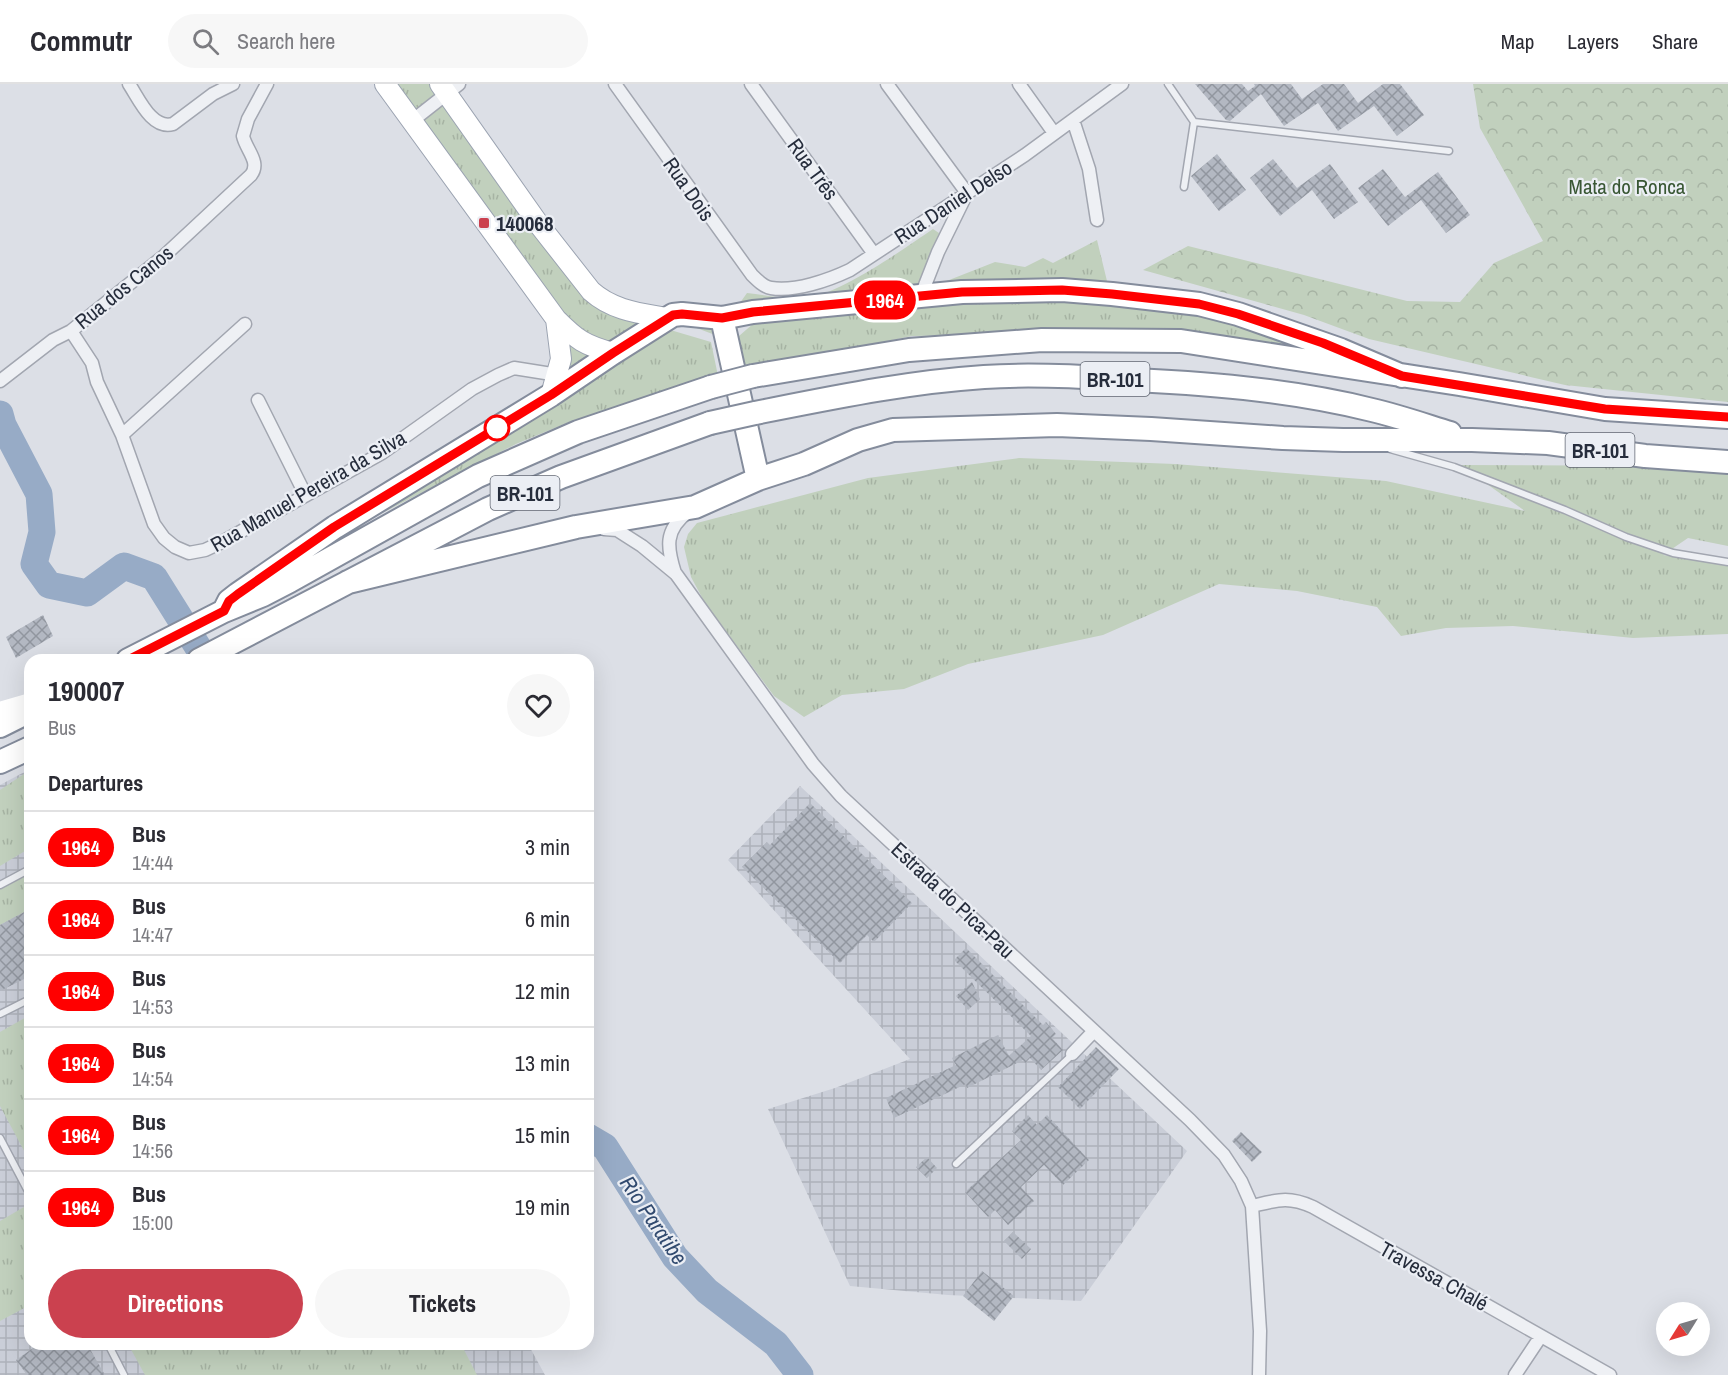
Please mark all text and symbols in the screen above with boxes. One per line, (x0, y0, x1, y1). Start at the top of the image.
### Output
search box (168, 14, 588, 68)
text: Commutr (30, 22, 132, 60)
icon: search (189, 25, 222, 58)
text: Search here (237, 26, 335, 56)
text: Map (1501, 27, 1534, 56)
text: Layers (1567, 27, 1619, 56)
text: Share (1652, 27, 1698, 56)
street label: Rua Três (781, 132, 845, 206)
street label: Rua Dois (657, 151, 721, 227)
street label: Rua Daniel Delso (889, 153, 1017, 251)
park label: Mata do Ronca (1569, 172, 1686, 201)
place label: 140068 (496, 209, 553, 238)
marker: 140068 (477, 216, 491, 230)
street label: Rua dos Canos (69, 238, 179, 336)
line badge: 1964 (843, 280, 927, 320)
text: 1964 (866, 286, 904, 315)
road number: BR-101 (1080, 362, 1150, 396)
unlabelled marker (484, 415, 510, 441)
street label: Rua Manuel Pereira da Silva (205, 423, 411, 559)
road number: BR-101 (1566, 433, 1634, 467)
road number: BR-101 (490, 476, 560, 510)
text: 190007 (48, 672, 125, 710)
button: heart (507, 674, 570, 737)
text: Bus (48, 714, 76, 741)
text: Departures (48, 768, 143, 798)
text: Bus (132, 819, 166, 849)
text: 3 min (525, 832, 570, 862)
text: 1964 (62, 833, 100, 862)
street label: Estrada do Pica-Pau (885, 835, 1021, 965)
text: 14:44 (132, 849, 173, 876)
text: Bus (132, 891, 166, 921)
text: 6 min (525, 904, 570, 934)
text: 1964 (62, 905, 100, 934)
text: 14:47 (132, 921, 173, 948)
text: Bus (132, 963, 166, 993)
text: 12 min (515, 976, 570, 1006)
text: 1964 (62, 977, 100, 1006)
text: 14:53 (132, 993, 173, 1020)
text: Bus (132, 1035, 166, 1065)
text: 13 min (515, 1048, 570, 1078)
text: 1964 (62, 1049, 100, 1078)
text: 14:54 (132, 1065, 173, 1092)
text: Bus (132, 1107, 166, 1137)
text: 15 min (515, 1120, 570, 1150)
text: 1964 (62, 1121, 100, 1150)
text: 14:56 (132, 1137, 173, 1164)
water label: Rio Paratibe (613, 1170, 695, 1270)
text: Bus (132, 1179, 166, 1209)
text: 19 min (515, 1192, 570, 1222)
text: 1964 (62, 1193, 100, 1222)
text: 15:00 (132, 1209, 173, 1236)
street label: Travessa Chalé (1375, 1234, 1493, 1318)
button: Directions (48, 1269, 303, 1338)
button: Tickets (315, 1269, 570, 1338)
north arrow (1656, 1302, 1710, 1356)
map controls (1656, 1302, 1710, 1356)

